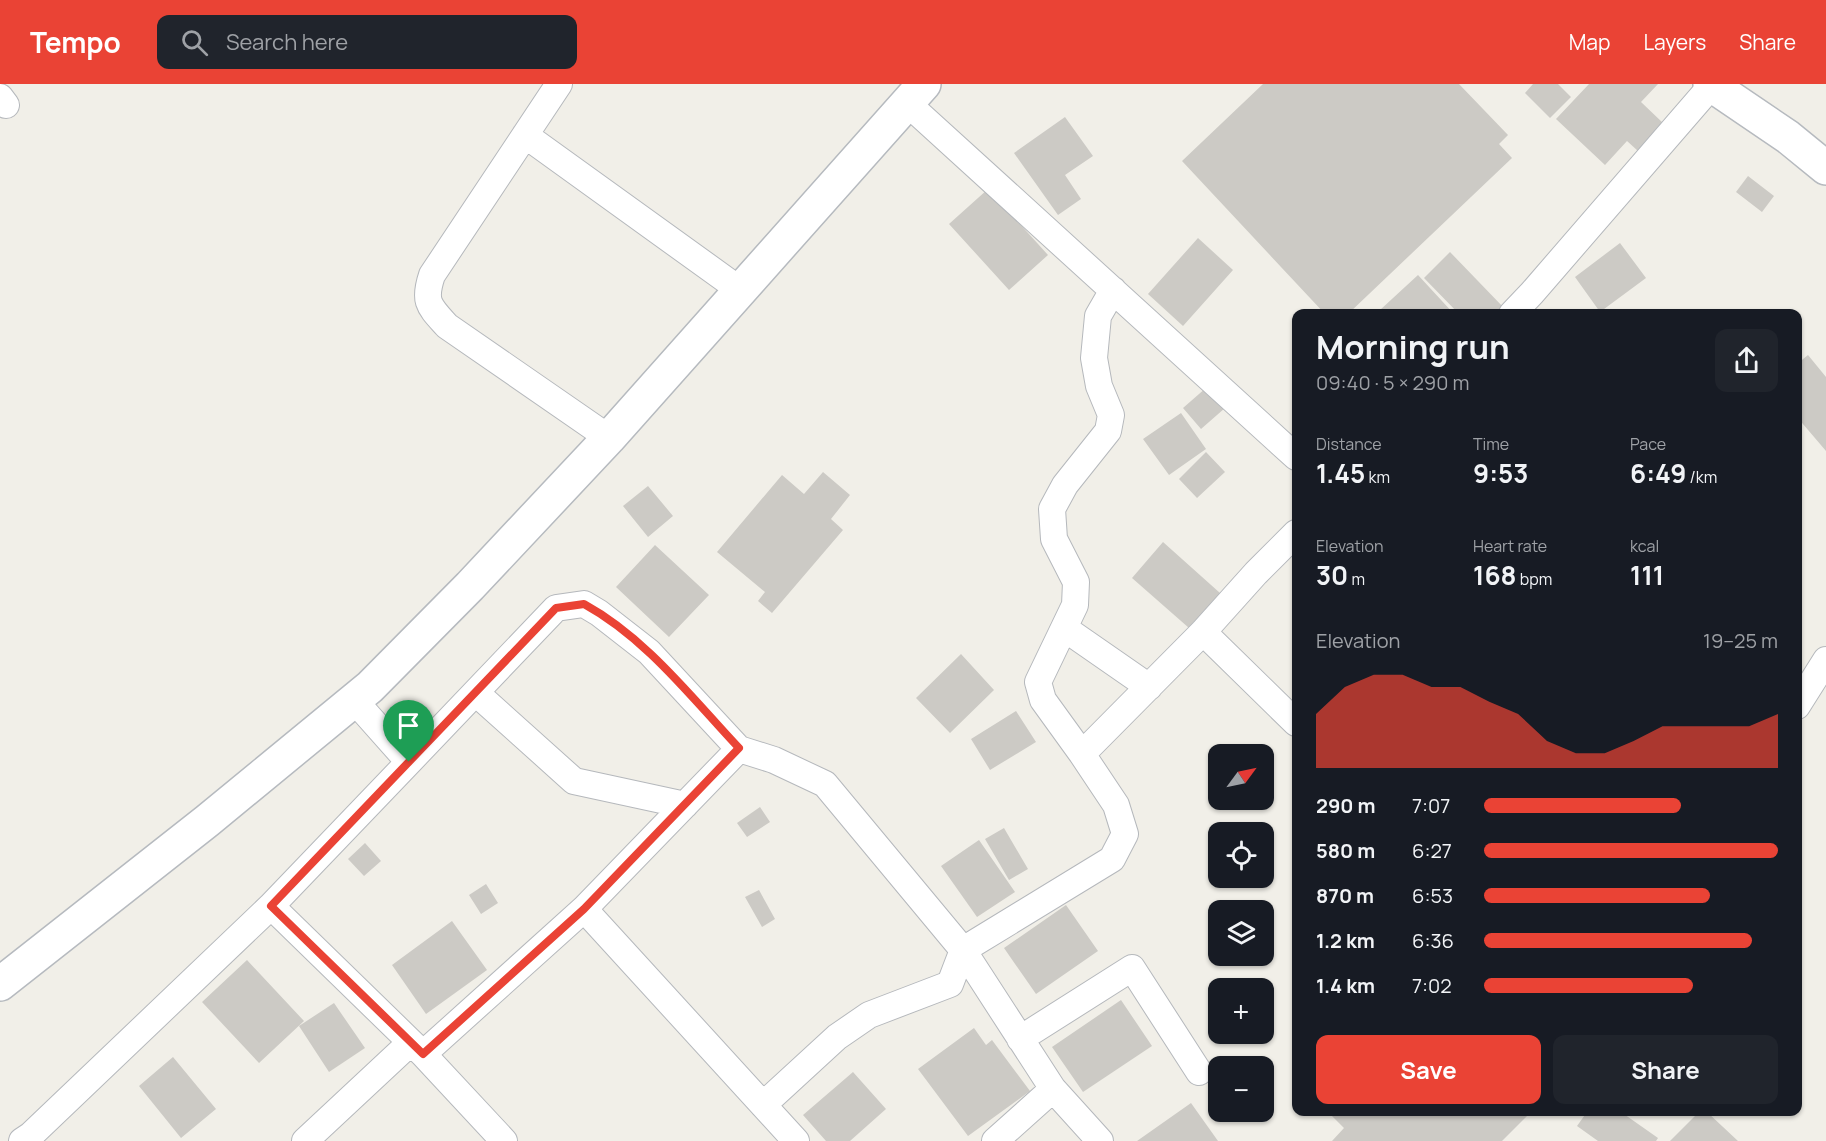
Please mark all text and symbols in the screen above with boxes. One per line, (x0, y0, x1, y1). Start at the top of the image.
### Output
search box (157, 15, 577, 69)
text: Tempo (30, 23, 121, 61)
icon: search (178, 26, 211, 59)
text: Search here (226, 27, 348, 57)
text: Map (1569, 28, 1610, 56)
text: Layers (1643, 28, 1706, 56)
text: Share (1739, 28, 1796, 56)
text: Morning run (1316, 324, 1510, 369)
button: share (1715, 329, 1778, 392)
text: 09:40 · 5 × 290 m (1316, 369, 1469, 396)
text: Distance (1316, 433, 1382, 455)
text: Time (1473, 433, 1509, 455)
text: Pace (1630, 433, 1666, 455)
text: 1.45 (1316, 455, 1365, 491)
text: 9:53 (1473, 455, 1528, 491)
text: 6:49 (1630, 455, 1686, 491)
text: km (1365, 466, 1390, 488)
text: /km (1686, 466, 1717, 488)
text: Elevation (1316, 535, 1384, 557)
text: Heart rate (1473, 535, 1547, 557)
text: kcal (1630, 535, 1659, 557)
text: 30 (1316, 557, 1348, 593)
text: 168 (1473, 557, 1516, 593)
text: 111 (1630, 557, 1664, 593)
text: m (1348, 568, 1365, 590)
text: bpm (1516, 568, 1552, 590)
text: Elevation (1316, 627, 1400, 654)
text: 19–25 m (1703, 627, 1778, 654)
pin (383, 700, 434, 762)
icon: arrive (392, 709, 425, 742)
north arrow (1208, 744, 1274, 810)
map controls (1208, 744, 1274, 1122)
text: 290 m (1316, 792, 1375, 819)
text: 7:07 (1412, 792, 1450, 819)
button: locate (1208, 822, 1274, 888)
text: 580 m (1316, 837, 1375, 864)
text: 6:27 (1412, 837, 1452, 864)
text: 870 m (1316, 882, 1374, 909)
text: 6:53 (1412, 882, 1453, 909)
button: layers (1208, 900, 1274, 966)
text: 1.2 km (1316, 927, 1375, 954)
text: 6:36 (1412, 927, 1454, 954)
text: 1.4 km (1316, 972, 1375, 999)
text: 7:02 (1412, 972, 1452, 999)
button: + (1208, 978, 1274, 1044)
button: Save (1316, 1035, 1541, 1104)
button: Share (1553, 1035, 1778, 1104)
button: − (1208, 1056, 1274, 1122)

